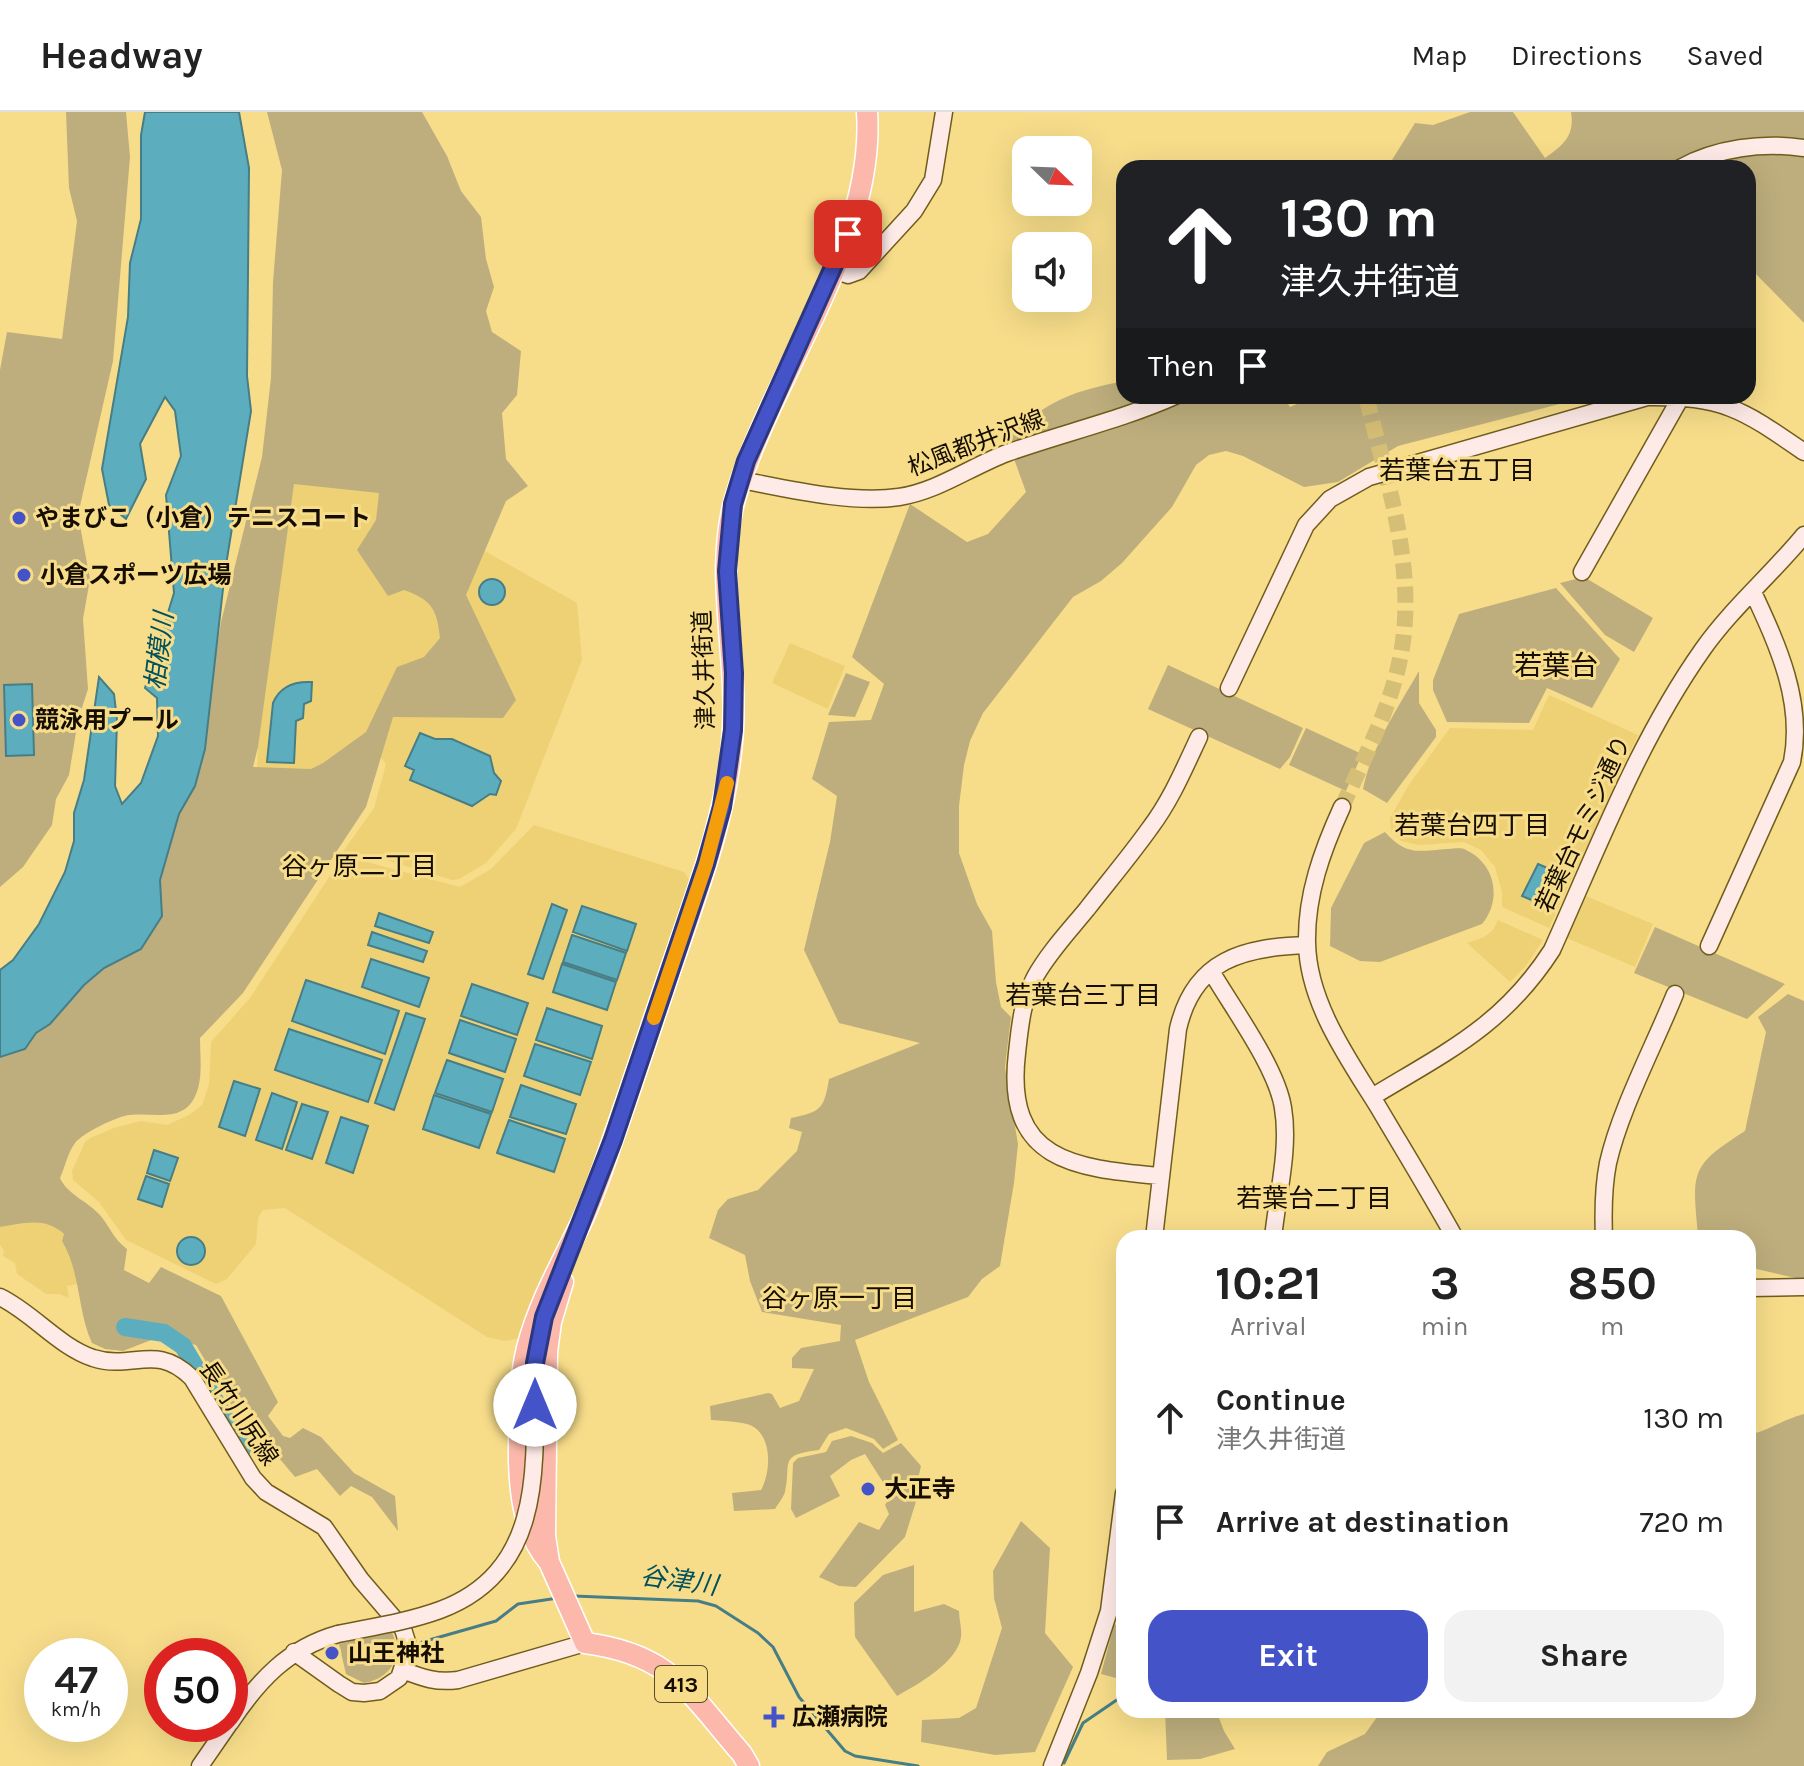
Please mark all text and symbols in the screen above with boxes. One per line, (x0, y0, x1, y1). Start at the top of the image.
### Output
text: Headway (40, 33, 203, 78)
text: Map (1412, 39, 1467, 72)
text: Directions (1511, 39, 1643, 72)
text: Saved (1687, 39, 1764, 72)
north arrow (1012, 136, 1092, 216)
map controls (1012, 136, 1092, 312)
text: 130 m (1280, 185, 1438, 250)
icon: ahead (1148, 192, 1252, 296)
pin (814, 200, 882, 268)
icon: arrive (826, 212, 870, 256)
button: sound (1012, 232, 1092, 312)
text: 津久井街道 (1280, 261, 1460, 303)
icon: arrive (1231, 344, 1275, 388)
text: Then (1148, 348, 1215, 384)
street label: 松風都井沢線 (904, 404, 1048, 482)
district label: 若葉台五丁目 (1379, 455, 1535, 486)
place label: やまびこ（小倉）テニスコート (35, 504, 371, 532)
marker: やまびこ（小倉）テニスコート (10, 509, 28, 527)
place label: 小倉スポーツ広場 (40, 561, 232, 589)
marker: 小倉スポーツ広場 (15, 566, 33, 584)
water label: 相模川 (139, 607, 180, 692)
street label: 津久井街道 (688, 610, 720, 730)
district label: 若葉台 (1514, 649, 1598, 682)
place label: 競泳用プール (35, 706, 179, 734)
marker: 競泳用プール (10, 711, 28, 729)
street label: 若葉台モミジ通り (1530, 731, 1636, 917)
district label: 若葉台四丁目 (1394, 810, 1550, 841)
district label: 谷ヶ原二丁目 (281, 851, 437, 882)
district label: 若葉台三丁目 (1005, 980, 1161, 1011)
district label: 若葉台二丁目 (1236, 1183, 1392, 1214)
text: 10:21 (1215, 1255, 1322, 1311)
text: 3 (1430, 1255, 1460, 1311)
text: 850 (1568, 1255, 1657, 1311)
district label: 谷ヶ原一丁目 (761, 1283, 917, 1314)
text: Arrival (1230, 1311, 1306, 1342)
text: min (1421, 1311, 1468, 1342)
text: m (1600, 1311, 1624, 1342)
street label: 長竹川尻線 (194, 1355, 284, 1471)
position arrow (493, 1363, 577, 1447)
text: Continue (1216, 1382, 1346, 1418)
icon: ahead (1148, 1396, 1192, 1440)
text: 130 m (1643, 1400, 1724, 1436)
text: 津久井街道 (1216, 1424, 1346, 1455)
place label: 大正寺 (884, 1475, 956, 1503)
marker: 大正寺 (859, 1480, 877, 1498)
icon: arrive (1148, 1500, 1192, 1544)
text: Arrive at destination (1216, 1504, 1510, 1540)
text: 720 m (1640, 1504, 1724, 1540)
water label: 谷津川 (638, 1560, 723, 1602)
button: Exit (1148, 1610, 1428, 1702)
button: Share (1444, 1610, 1724, 1702)
speed limit sign: 50 (144, 1638, 248, 1742)
place label: 山王神社 (348, 1639, 444, 1667)
marker: 山王神社 (323, 1644, 341, 1662)
text: 47 (54, 1656, 98, 1703)
road number: 413 (655, 1666, 707, 1702)
text: km/h (51, 1698, 101, 1721)
place label: 広瀬病院 (792, 1703, 888, 1731)
marker: 広瀬病院 (763, 1706, 785, 1728)

